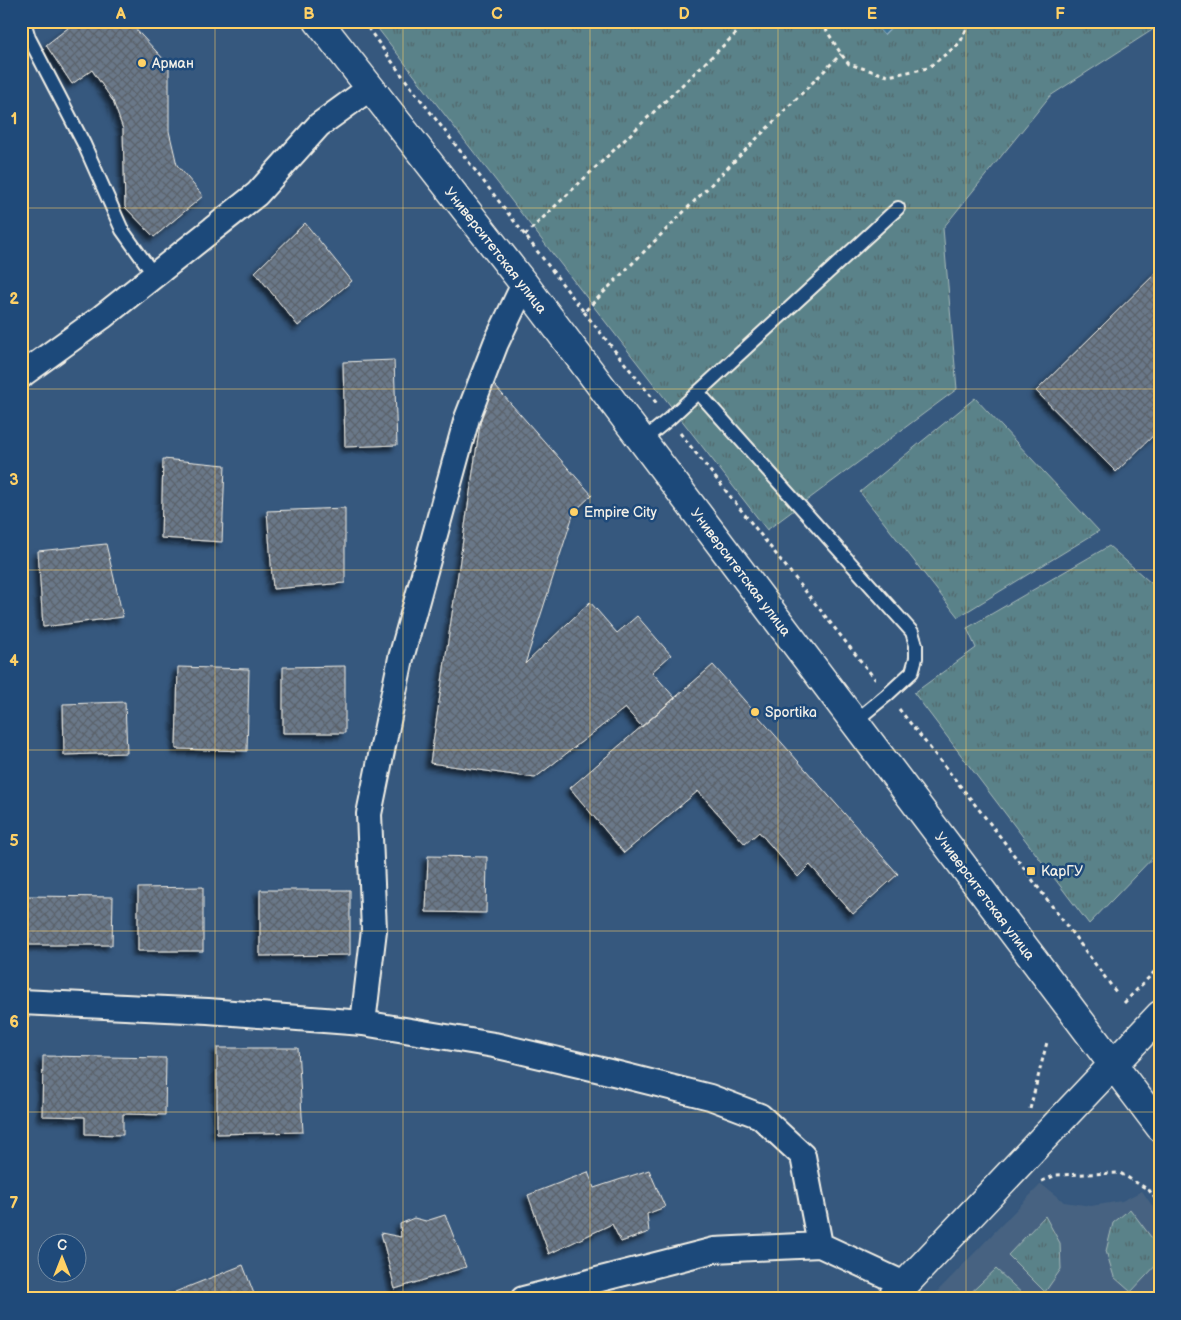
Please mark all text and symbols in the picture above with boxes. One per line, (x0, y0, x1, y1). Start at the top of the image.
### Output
text: A (115, 5, 126, 24)
text: B (303, 5, 315, 24)
text: C (491, 5, 503, 24)
text: D (678, 5, 690, 24)
text: E (867, 5, 877, 24)
text: F (1055, 5, 1065, 24)
place label: Арман (151, 55, 194, 72)
marker: Арман (136, 57, 148, 69)
text: 1 (11, 110, 17, 129)
street label: Университетская улица (441, 184, 551, 317)
text: 2 (9, 290, 19, 309)
text: 3 (9, 471, 19, 490)
place label: Empire City (584, 504, 658, 521)
street label: Университетская улица (687, 505, 795, 640)
marker: Empire City (568, 506, 580, 518)
text: 4 (9, 652, 19, 671)
place label: Sportika (765, 704, 817, 721)
marker: Sportika (749, 706, 761, 718)
street label: Университетская улица (931, 829, 1039, 964)
text: 5 (9, 832, 19, 851)
place label: КарГУ (1041, 863, 1083, 880)
marker: КарГУ (1025, 865, 1037, 877)
text: 6 (9, 1013, 19, 1032)
text: 7 (10, 1194, 19, 1213)
north arrow (38, 1232, 88, 1282)
text: С (57, 1237, 67, 1254)

